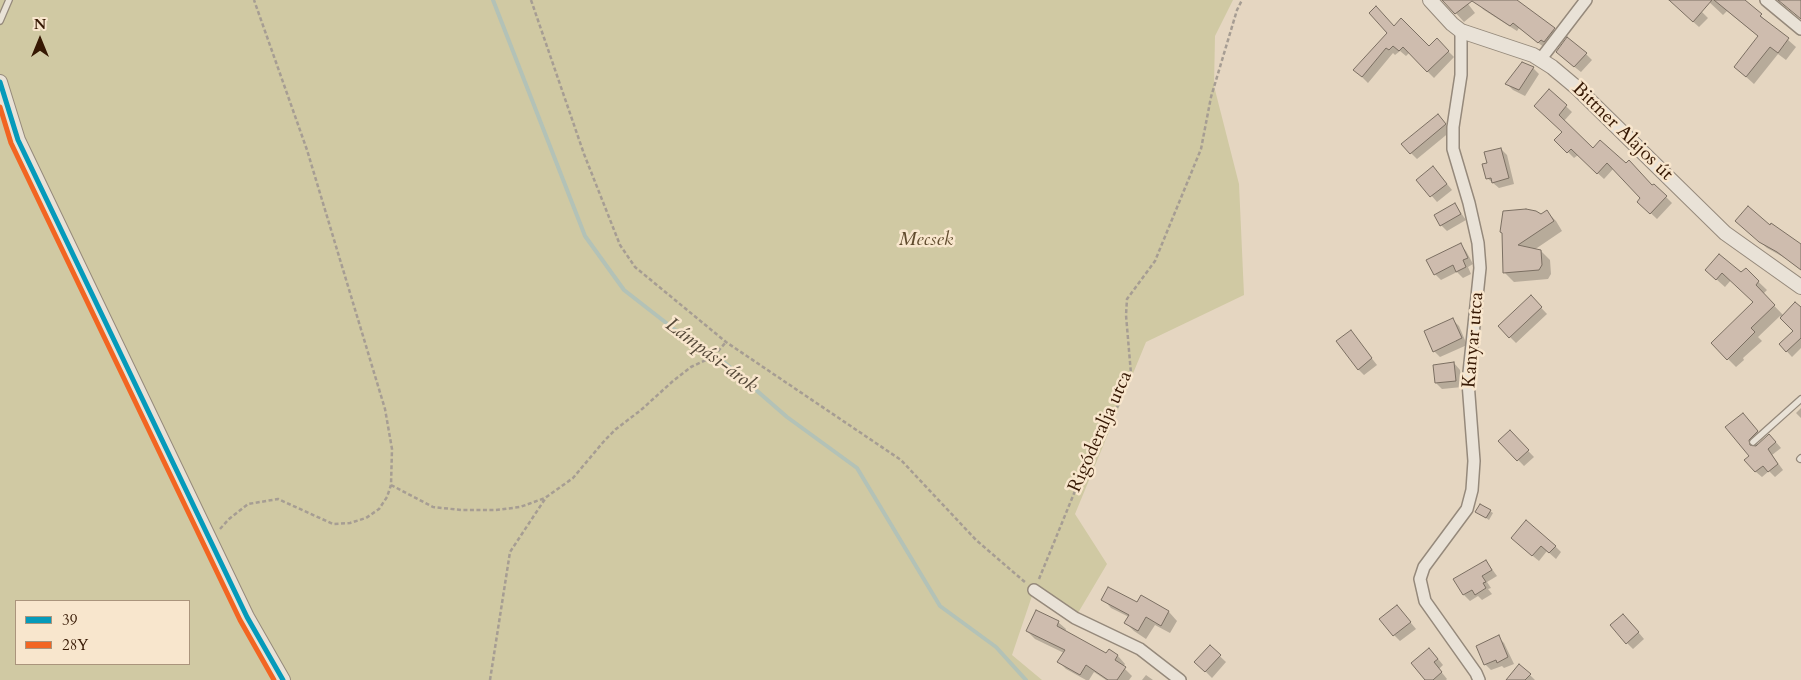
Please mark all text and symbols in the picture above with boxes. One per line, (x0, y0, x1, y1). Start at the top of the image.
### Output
north arrow (15, 15, 65, 65)
text: N (34, 15, 46, 34)
street label: Bittner Alajos út (1567, 78, 1677, 186)
park label: Mecsek (899, 230, 953, 252)
street label: Kanyar utca (1458, 291, 1490, 389)
water label: Lámpási-árok (660, 313, 762, 399)
street label: Rigóderalja utca (1064, 368, 1138, 496)
legend (15, 600, 190, 665)
text: 39 (62, 610, 77, 630)
text: 28Y (62, 635, 89, 655)

